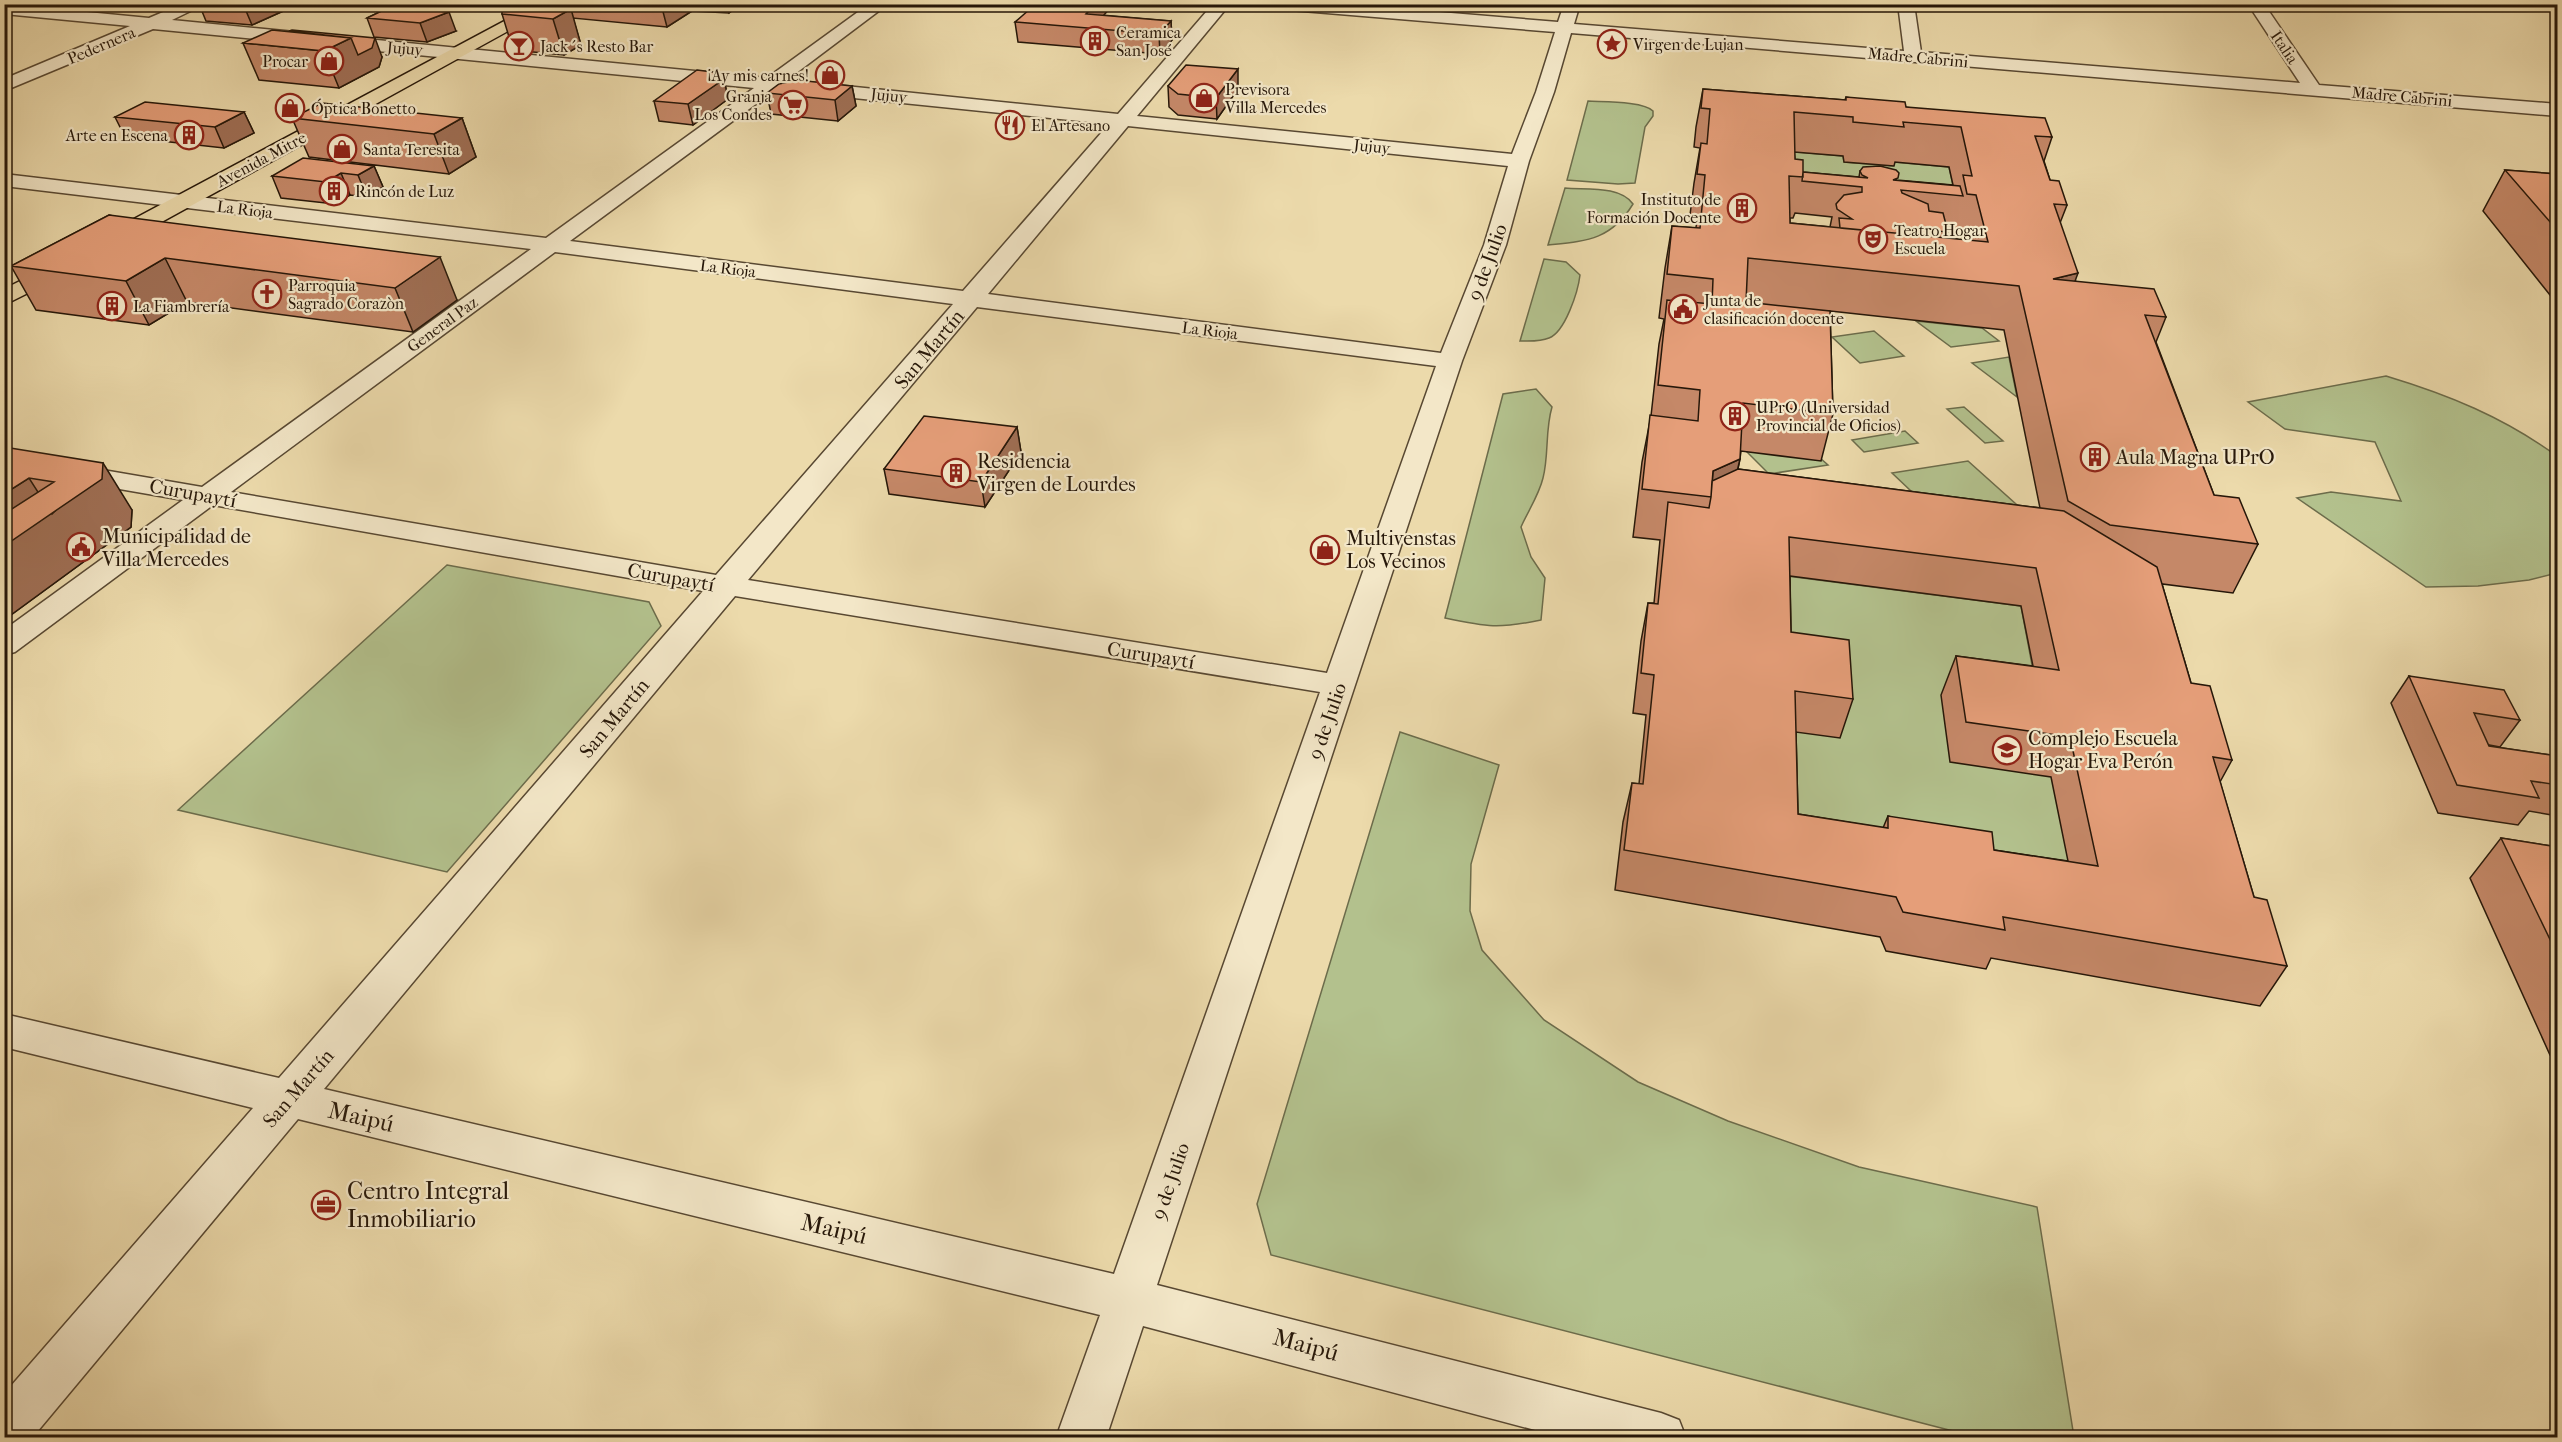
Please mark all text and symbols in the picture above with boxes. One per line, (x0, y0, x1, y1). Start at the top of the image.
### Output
street label: Pedernera (64, 22, 139, 68)
place label: Ceramica San José (1116, 23, 1182, 60)
building icon: Ceramica San José (1079, 25, 1111, 57)
street label: Italia (2267, 27, 2303, 68)
place icon: Virgen de Lujan (1596, 28, 1628, 60)
bar icon: Jack´s Resto Bar (503, 30, 535, 62)
place label: Virgen de Lujan (1632, 35, 1744, 54)
street label: Jujuy (384, 37, 424, 60)
place label: Jack´s Resto Bar (538, 37, 653, 56)
street label: Madre Cabrini (1867, 44, 1969, 71)
shop icon: Procar (313, 45, 345, 77)
place label: Procar (262, 52, 308, 71)
shop icon: ¡Ay mis carnes! (814, 59, 846, 91)
place label: ¡Ay mis carnes! (707, 66, 809, 85)
place label: Previsora Villa Mercedes (1224, 80, 1327, 117)
shop icon: Previsora Villa Mercedes (1188, 82, 1220, 114)
street label: Madre Cabrini (2351, 83, 2453, 110)
street label: Jujuy (868, 84, 908, 107)
place label: Granja Los Condes (694, 87, 773, 124)
supermarket icon: Granja Los Condes (777, 89, 809, 121)
shop icon: Óptica Bonetto (274, 92, 306, 124)
place label: Óptica Bonetto (311, 98, 416, 118)
restaurant icon: El Artesano (994, 109, 1026, 141)
place label: El Artesano (1031, 116, 1110, 135)
building icon: Arte en Escena (173, 119, 205, 151)
place label: Arte en Escena (65, 126, 169, 145)
street label: Avenida Mitre (212, 128, 309, 191)
shop icon: Santa Teresita (326, 133, 358, 165)
street label: Jujuy (1351, 135, 1391, 158)
place label: Santa Teresita (363, 140, 461, 159)
building icon: Rincón de Luz (318, 175, 350, 207)
place label: Rincón de Luz (355, 182, 454, 201)
place label: Instituto de Formación Docente (1587, 190, 1721, 227)
building icon: Instituto de Formación Docente (1726, 192, 1758, 224)
street label: La Rioja (216, 197, 275, 222)
street label: 9 de Julio (1463, 221, 1512, 304)
place label: Teatro Hogar Escuela (1894, 221, 1986, 258)
theatre icon: Teatro Hogar Escuela (1857, 223, 1889, 255)
street label: La Rioja (699, 256, 758, 281)
place label: Parroquia Sagrado Corazòn (288, 276, 405, 313)
church icon: Parroquia Sagrado Corazòn (251, 278, 283, 310)
building icon: La Fiambrería (96, 290, 128, 322)
place label: Junta de clasificación docente (1702, 291, 1844, 328)
street label: General Paz (403, 293, 481, 356)
public building icon: Junta de clasificación docente (1667, 293, 1699, 325)
place label: La Fiambrería (133, 297, 230, 316)
street label: San Martín (890, 305, 969, 394)
street label: La Rioja (1181, 318, 1240, 343)
place label: UPrO (Universidad Provincial de Oficios) (1756, 398, 1901, 435)
building icon: UPrO (Universidad Provincial de Oficios) (1719, 400, 1751, 432)
building icon: Aula Magna UPrO (2079, 441, 2111, 473)
place label: Aula Magna UPrO (2115, 446, 2275, 469)
place label: Residencia Virgen de Lourdes (976, 450, 1136, 496)
building icon: Residencia Virgen de Lourdes (940, 457, 972, 489)
street label: Curupaytí (148, 475, 239, 513)
place label: Municipalidad de Villa Mercedes (101, 525, 251, 571)
place label: Multivenstas Los Vecinos (1346, 527, 1456, 573)
public building icon: Municipalidad de Villa Mercedes (65, 531, 97, 563)
shop icon: Multivenstas Los Vecinos (1309, 534, 1341, 566)
street label: Curupaytí (626, 559, 717, 597)
street label: Curupaytí (1106, 637, 1197, 674)
street label: San Martín (575, 674, 654, 763)
street label: 9 de Julio (1304, 680, 1351, 763)
place label: Complejo Escuela Hogar Eva Perón (2028, 727, 2179, 773)
school or university icon: Complejo Escuela Hogar Eva Perón (1991, 734, 2023, 766)
street label: San Martín (258, 1044, 339, 1132)
street label: Maipú (325, 1096, 397, 1138)
street label: 9 de Julio (1147, 1140, 1194, 1223)
place label: Centro Integral Inmobiliario (347, 1177, 510, 1233)
office icon: Centro Integral Inmobiliario (310, 1189, 342, 1221)
street label: Maipú (798, 1208, 870, 1250)
street label: Maipú (1270, 1323, 1342, 1367)

